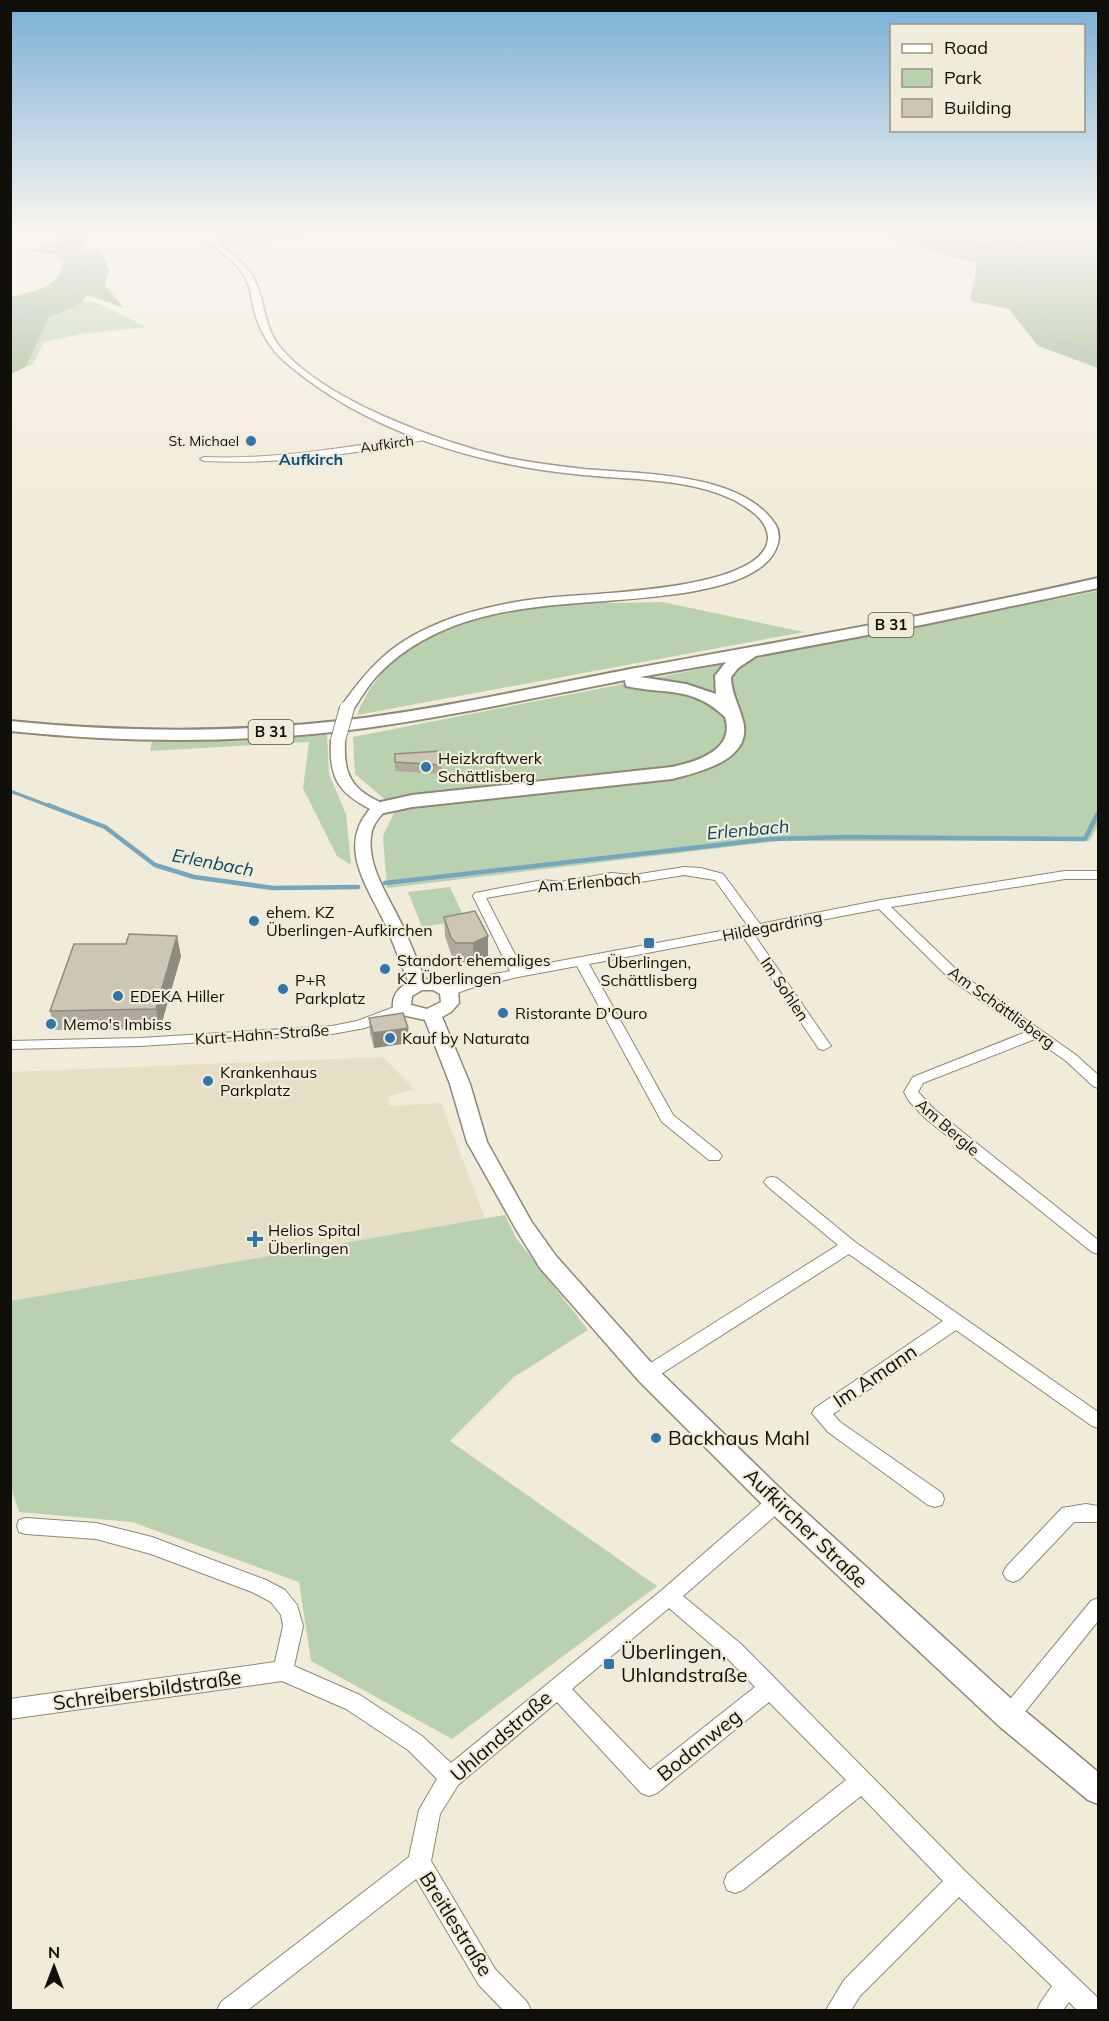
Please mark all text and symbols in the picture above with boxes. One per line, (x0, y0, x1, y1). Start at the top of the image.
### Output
legend (890, 24, 1085, 132)
text: Road (944, 36, 988, 59)
text: Park (944, 66, 983, 89)
text: Building (944, 96, 1012, 119)
street label: Aufkirch (359, 431, 415, 457)
place label: St. Michael (169, 432, 239, 450)
marker: St. Michael (244, 434, 258, 448)
district label: Aufkirch (279, 449, 343, 469)
road number: B 31 (868, 613, 914, 637)
road number: B 31 (248, 720, 294, 744)
place label: Heizkraftwerk Schättlisberg (438, 748, 543, 786)
marker: Heizkraftwerk Schättlisberg (419, 760, 433, 774)
water label: Erlenbach (706, 814, 790, 845)
water label: Erlenbach (170, 843, 256, 882)
street label: Am Erlenbach (537, 868, 641, 896)
place label: ehem. KZ Überlingen-Aufkirchen (266, 902, 433, 940)
street label: Hildegardring (720, 907, 824, 945)
marker: ehem. KZ Überlingen-Aufkirchen (247, 914, 261, 928)
marker: Überlingen, Schättlisberg (642, 936, 656, 950)
place label: Standort ehemaliges KZ Überlingen (397, 950, 551, 988)
place label: Überlingen, Schättlisberg (600, 952, 698, 990)
street label: Im Sohlen (756, 953, 814, 1025)
marker: Standort ehemaliges KZ Überlingen (378, 962, 392, 976)
street label: Am Schättlisberg (945, 962, 1059, 1052)
place label: P+R Parkplatz (295, 970, 366, 1008)
marker: P+R Parkplatz (276, 982, 290, 996)
place label: EDEKA Hiller (130, 986, 225, 1006)
marker: EDEKA Hiller (111, 989, 125, 1003)
place label: Ristorante D'Ouro (515, 1003, 647, 1023)
marker: Ristorante D'Ouro (496, 1006, 510, 1020)
place label: Memo's Imbiss (63, 1014, 172, 1034)
marker: Memo's Imbiss (44, 1017, 58, 1031)
street label: Kurt-Hahn-Straße (194, 1019, 330, 1049)
place label: Kauf by Naturata (402, 1028, 530, 1048)
marker: Kauf by Naturata (383, 1031, 397, 1045)
place label: Krankenhaus Parkplatz (220, 1062, 317, 1100)
marker: Krankenhaus Parkplatz (201, 1074, 215, 1088)
street label: Am Bergle (912, 1094, 984, 1160)
place label: Helios Spital Überlingen (268, 1220, 360, 1258)
marker: Helios Spital Überlingen (246, 1230, 264, 1248)
street label: Im Amann (828, 1338, 921, 1413)
place label: Backhaus Mahl (668, 1425, 810, 1450)
marker: Backhaus Mahl (649, 1431, 663, 1445)
street label: Aufkircher Straße (739, 1462, 873, 1593)
place label: Überlingen, Uhlandstraße (621, 1639, 747, 1687)
marker: Überlingen, Uhlandstraße (602, 1657, 616, 1671)
street label: Schreibersbildstraße (51, 1664, 243, 1715)
street label: Uhlandstraße (445, 1685, 557, 1787)
street label: Bodanweg (652, 1703, 746, 1786)
street label: Breitlestraße (414, 1867, 498, 1981)
north arrow (24, 1937, 84, 1997)
text: N (48, 1942, 60, 1962)

